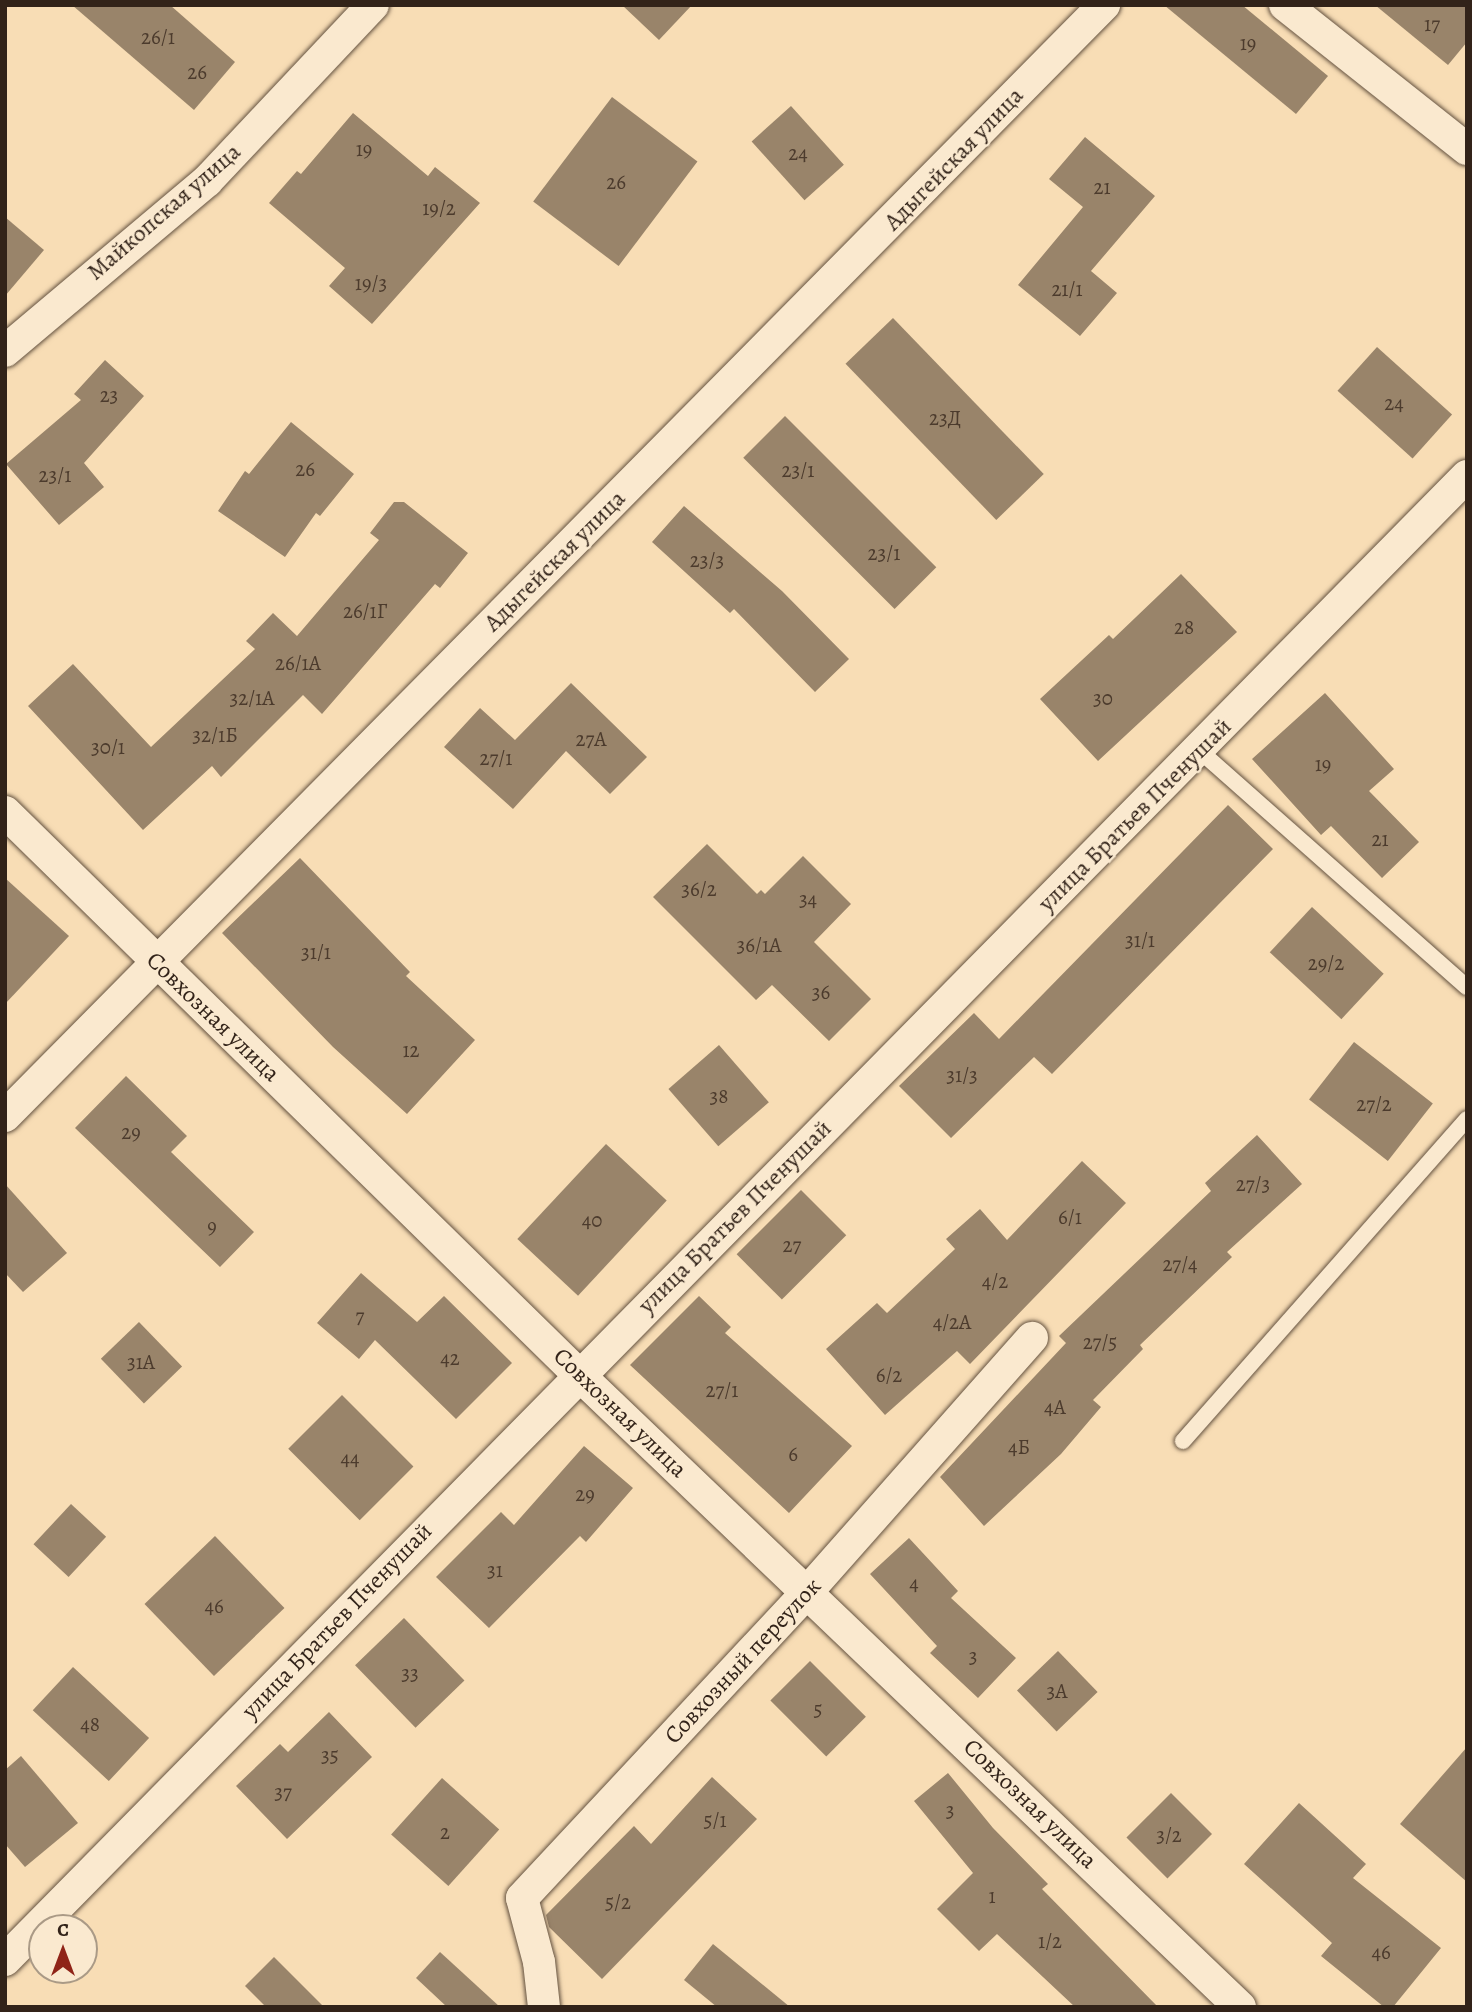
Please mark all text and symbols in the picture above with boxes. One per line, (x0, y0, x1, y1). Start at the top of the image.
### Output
house number: 17 (1424, 11, 1440, 37)
house number: 26/1 (141, 24, 175, 50)
house number: 19 (1240, 30, 1256, 56)
house number: 26 (187, 59, 207, 85)
street label: Адыгейская улица (878, 81, 1030, 237)
house number: 19 (356, 136, 372, 162)
street label: Майкопская улица (81, 137, 247, 287)
house number: 24 (788, 140, 808, 166)
house number: 26 (606, 169, 626, 195)
house number: 21 (1093, 174, 1111, 200)
house number: 19/2 (422, 195, 456, 221)
house number: 19/3 (355, 270, 387, 296)
house number: 21/1 (1051, 276, 1083, 302)
house number: 23 (100, 382, 118, 408)
house number: 24 (1384, 390, 1404, 416)
house number: 23Д (929, 405, 961, 431)
house number: 26 (295, 456, 315, 482)
house number: 23/1 (782, 457, 814, 483)
house number: 23/1 (39, 462, 71, 488)
street label: Адыгейская улица (478, 484, 632, 638)
house number: 23/1 (868, 540, 900, 566)
house number: 23/3 (690, 547, 724, 573)
house number: 26/1Г (343, 598, 387, 624)
house number: 28 (1174, 614, 1194, 640)
house number: 26/1А (275, 650, 321, 676)
house number: 32/1А (229, 685, 275, 711)
house number: 30 (1093, 685, 1113, 711)
street label: улица Братьев Пченушай (1032, 712, 1238, 918)
house number: 32/1Б (192, 722, 238, 748)
house number: 27А (575, 726, 607, 752)
house number: 30/1 (91, 734, 125, 760)
house number: 27/1 (480, 745, 512, 771)
house number: 19 (1315, 751, 1331, 777)
house number: 21 (1371, 826, 1389, 852)
house number: 36/2 (681, 876, 717, 902)
house number: 34 (799, 886, 817, 912)
house number: 31/1 (1125, 927, 1155, 953)
house number: 36/1А (737, 932, 781, 958)
house number: 31/1 (301, 939, 331, 965)
street label: Совхозная улица (140, 946, 286, 1088)
house number: 29/2 (1308, 950, 1344, 976)
house number: 36 (812, 979, 830, 1005)
house number: 12 (402, 1037, 420, 1063)
house number: 31/3 (946, 1062, 978, 1088)
house number: 38 (710, 1083, 728, 1109)
house number: 27/2 (1356, 1091, 1392, 1117)
street label: улица Братьев Пченушай (632, 1114, 838, 1320)
house number: 29 (121, 1119, 141, 1145)
house number: 27/3 (1236, 1171, 1270, 1197)
house number: 6/1 (1058, 1204, 1082, 1230)
house number: 40 (582, 1207, 602, 1233)
house number: 9 (207, 1213, 217, 1239)
house number: 27 (783, 1232, 801, 1258)
house number: 27/4 (1162, 1251, 1198, 1277)
house number: 4/2 (982, 1268, 1008, 1294)
house number: 7 (356, 1303, 364, 1329)
house number: 4/2А (933, 1309, 971, 1335)
house number: 27/5 (1083, 1329, 1117, 1355)
street label: Совхозная улица (547, 1342, 693, 1484)
house number: 42 (440, 1345, 460, 1371)
house number: 31А (127, 1349, 155, 1375)
house number: 6/2 (876, 1362, 902, 1388)
house number: 27/1 (706, 1377, 738, 1403)
house number: 4А (1044, 1394, 1066, 1420)
house number: 4Б (1008, 1434, 1030, 1460)
house number: 6 (788, 1441, 798, 1467)
house number: 44 (340, 1445, 360, 1471)
house number: 29 (575, 1481, 595, 1507)
street label: улица Братьев Пченушай (236, 1517, 438, 1725)
house number: 31 (487, 1557, 503, 1583)
house number: 4 (909, 1570, 919, 1596)
street label: Совхозный переулок (659, 1572, 827, 1750)
house number: 46 (204, 1593, 224, 1619)
house number: 3 (969, 1643, 977, 1669)
house number: 33 (401, 1660, 419, 1686)
house number: 3А (1047, 1678, 1067, 1704)
house number: 5 (813, 1696, 823, 1722)
house number: 48 (80, 1711, 100, 1737)
street label: Совхозная улица (957, 1733, 1103, 1875)
house number: 35 (321, 1742, 339, 1768)
house number: 37 (274, 1779, 292, 1805)
house number: 3 (946, 1797, 954, 1823)
house number: 5/1 (703, 1807, 727, 1833)
house number: 2 (440, 1819, 450, 1845)
house number: 3/2 (1156, 1822, 1182, 1848)
house number: 1 (988, 1883, 996, 1909)
house number: 5/2 (605, 1889, 631, 1915)
north arrow (28, 1914, 98, 1984)
text: С (57, 1917, 69, 1943)
house number: 1/2 (1038, 1928, 1062, 1954)
house number: 46 (1371, 1939, 1391, 1965)

